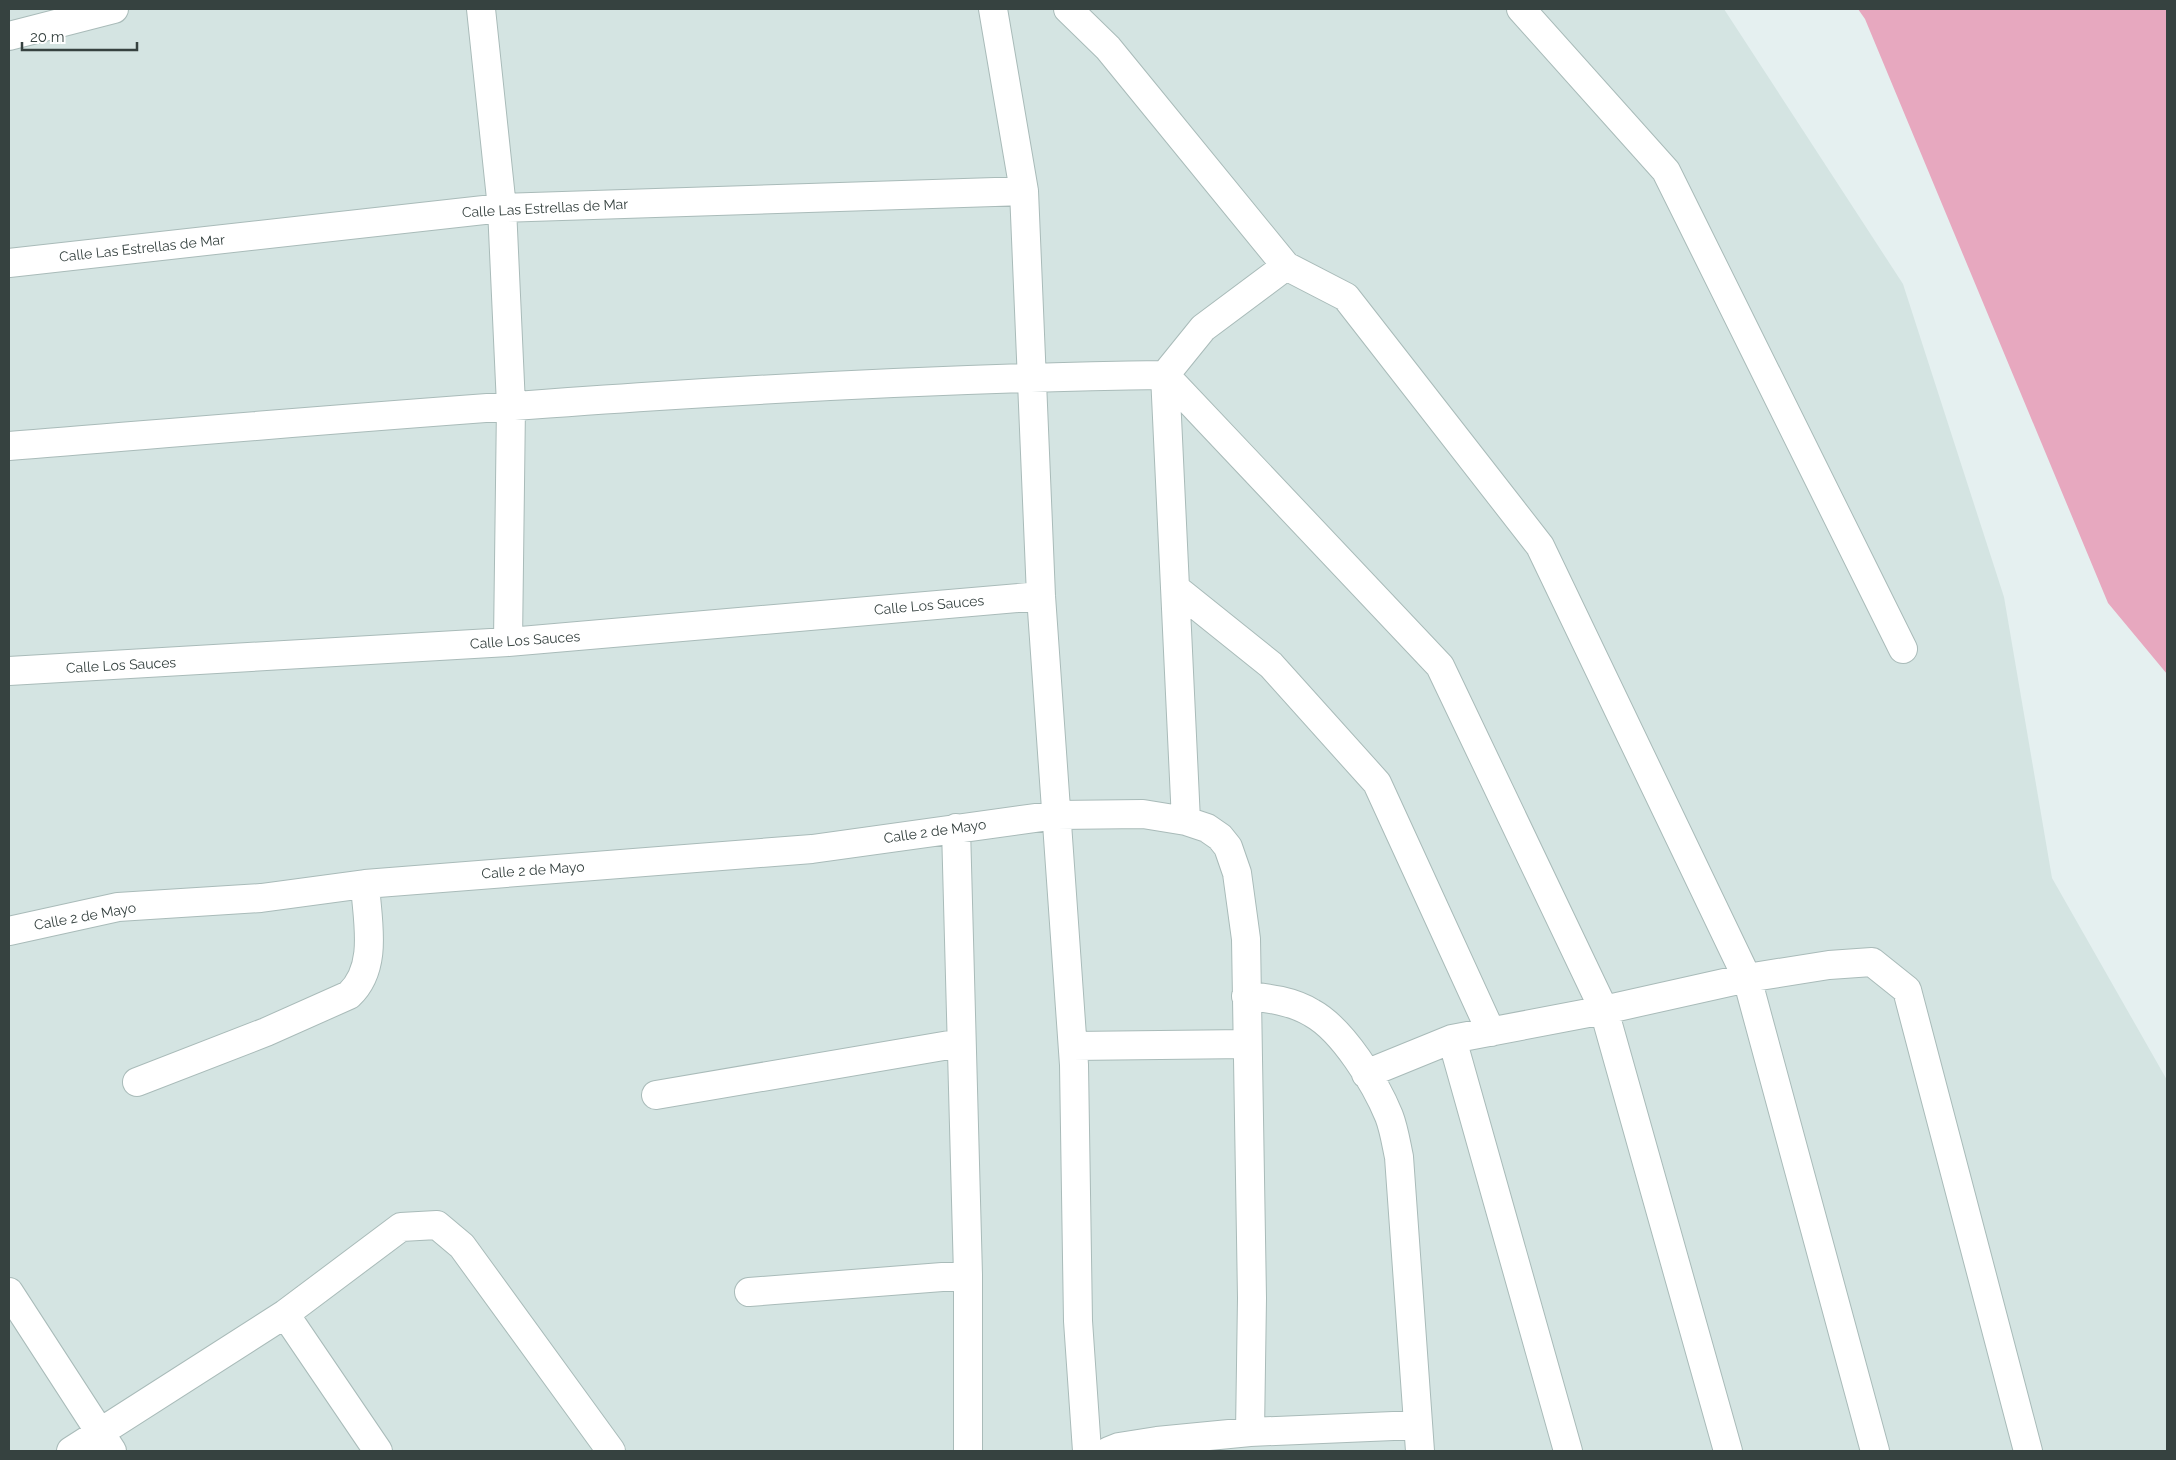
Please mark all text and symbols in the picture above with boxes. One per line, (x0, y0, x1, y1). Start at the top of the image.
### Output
scale bar (22, 20, 138, 52)
text: 20 m (30, 28, 65, 46)
street label: Calle Las Estrellas de Mar (461, 196, 629, 220)
street label: Calle Las Estrellas de Mar (58, 231, 226, 265)
street label: Calle Los Sauces (873, 592, 985, 618)
street label: Calle Los Sauces (469, 628, 581, 652)
street label: Calle Los Sauces (65, 654, 177, 676)
street label: Calle 2 de Mayo (883, 816, 987, 846)
street label: Calle 2 de Mayo (481, 858, 585, 882)
street label: Calle 2 de Mayo (33, 899, 137, 933)

